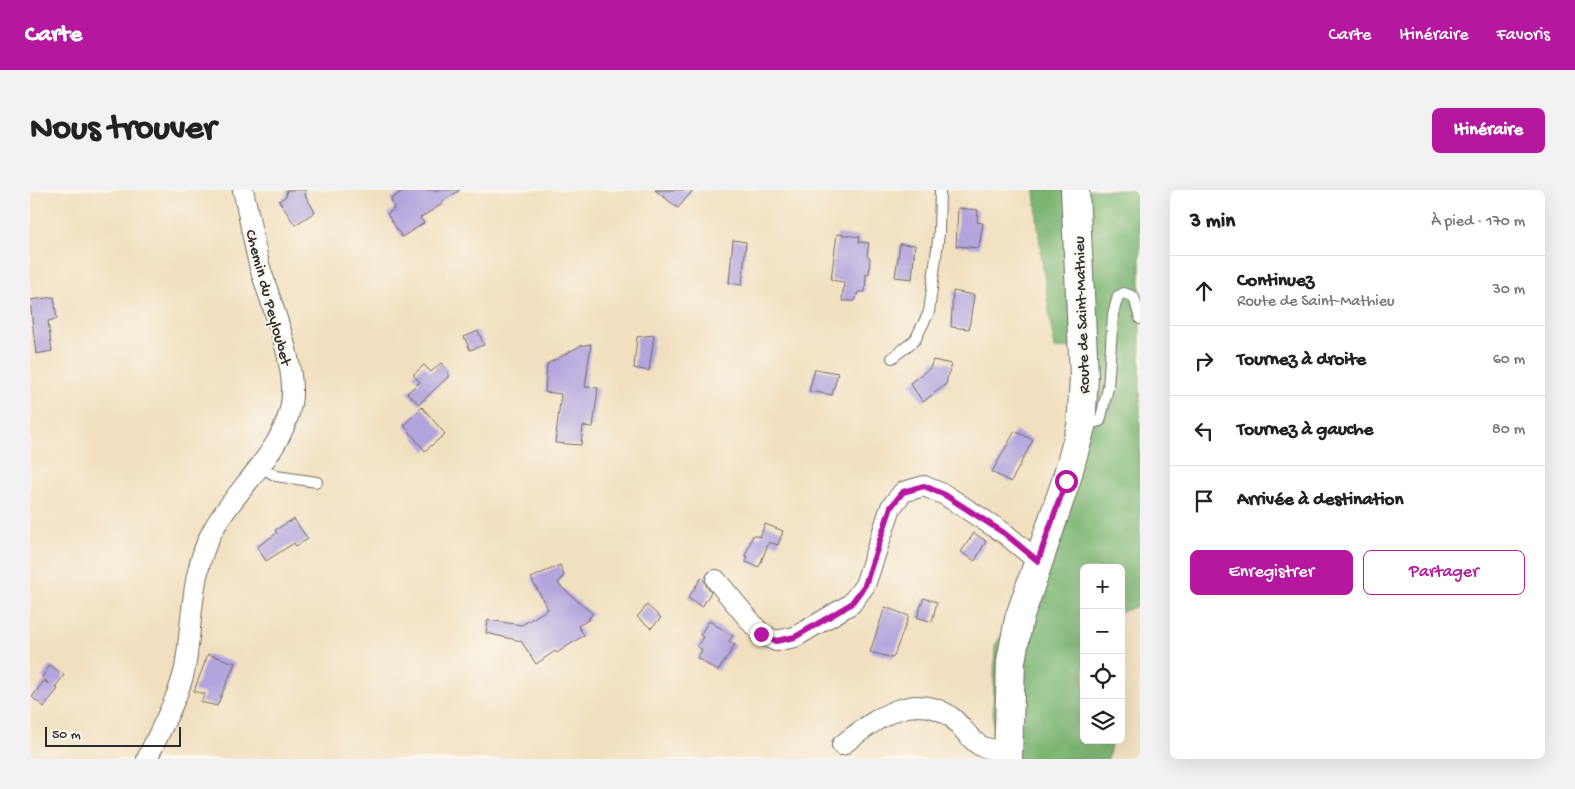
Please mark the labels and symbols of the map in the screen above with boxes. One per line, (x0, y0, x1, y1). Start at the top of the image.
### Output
street label: Chemin du Peyloubet (239, 228, 294, 369)
street label: Route de Saint-Mathieu (1071, 235, 1096, 394)
route start (1055, 470, 1078, 493)
route end (750, 623, 773, 646)
scale bar (45, 724, 181, 747)

